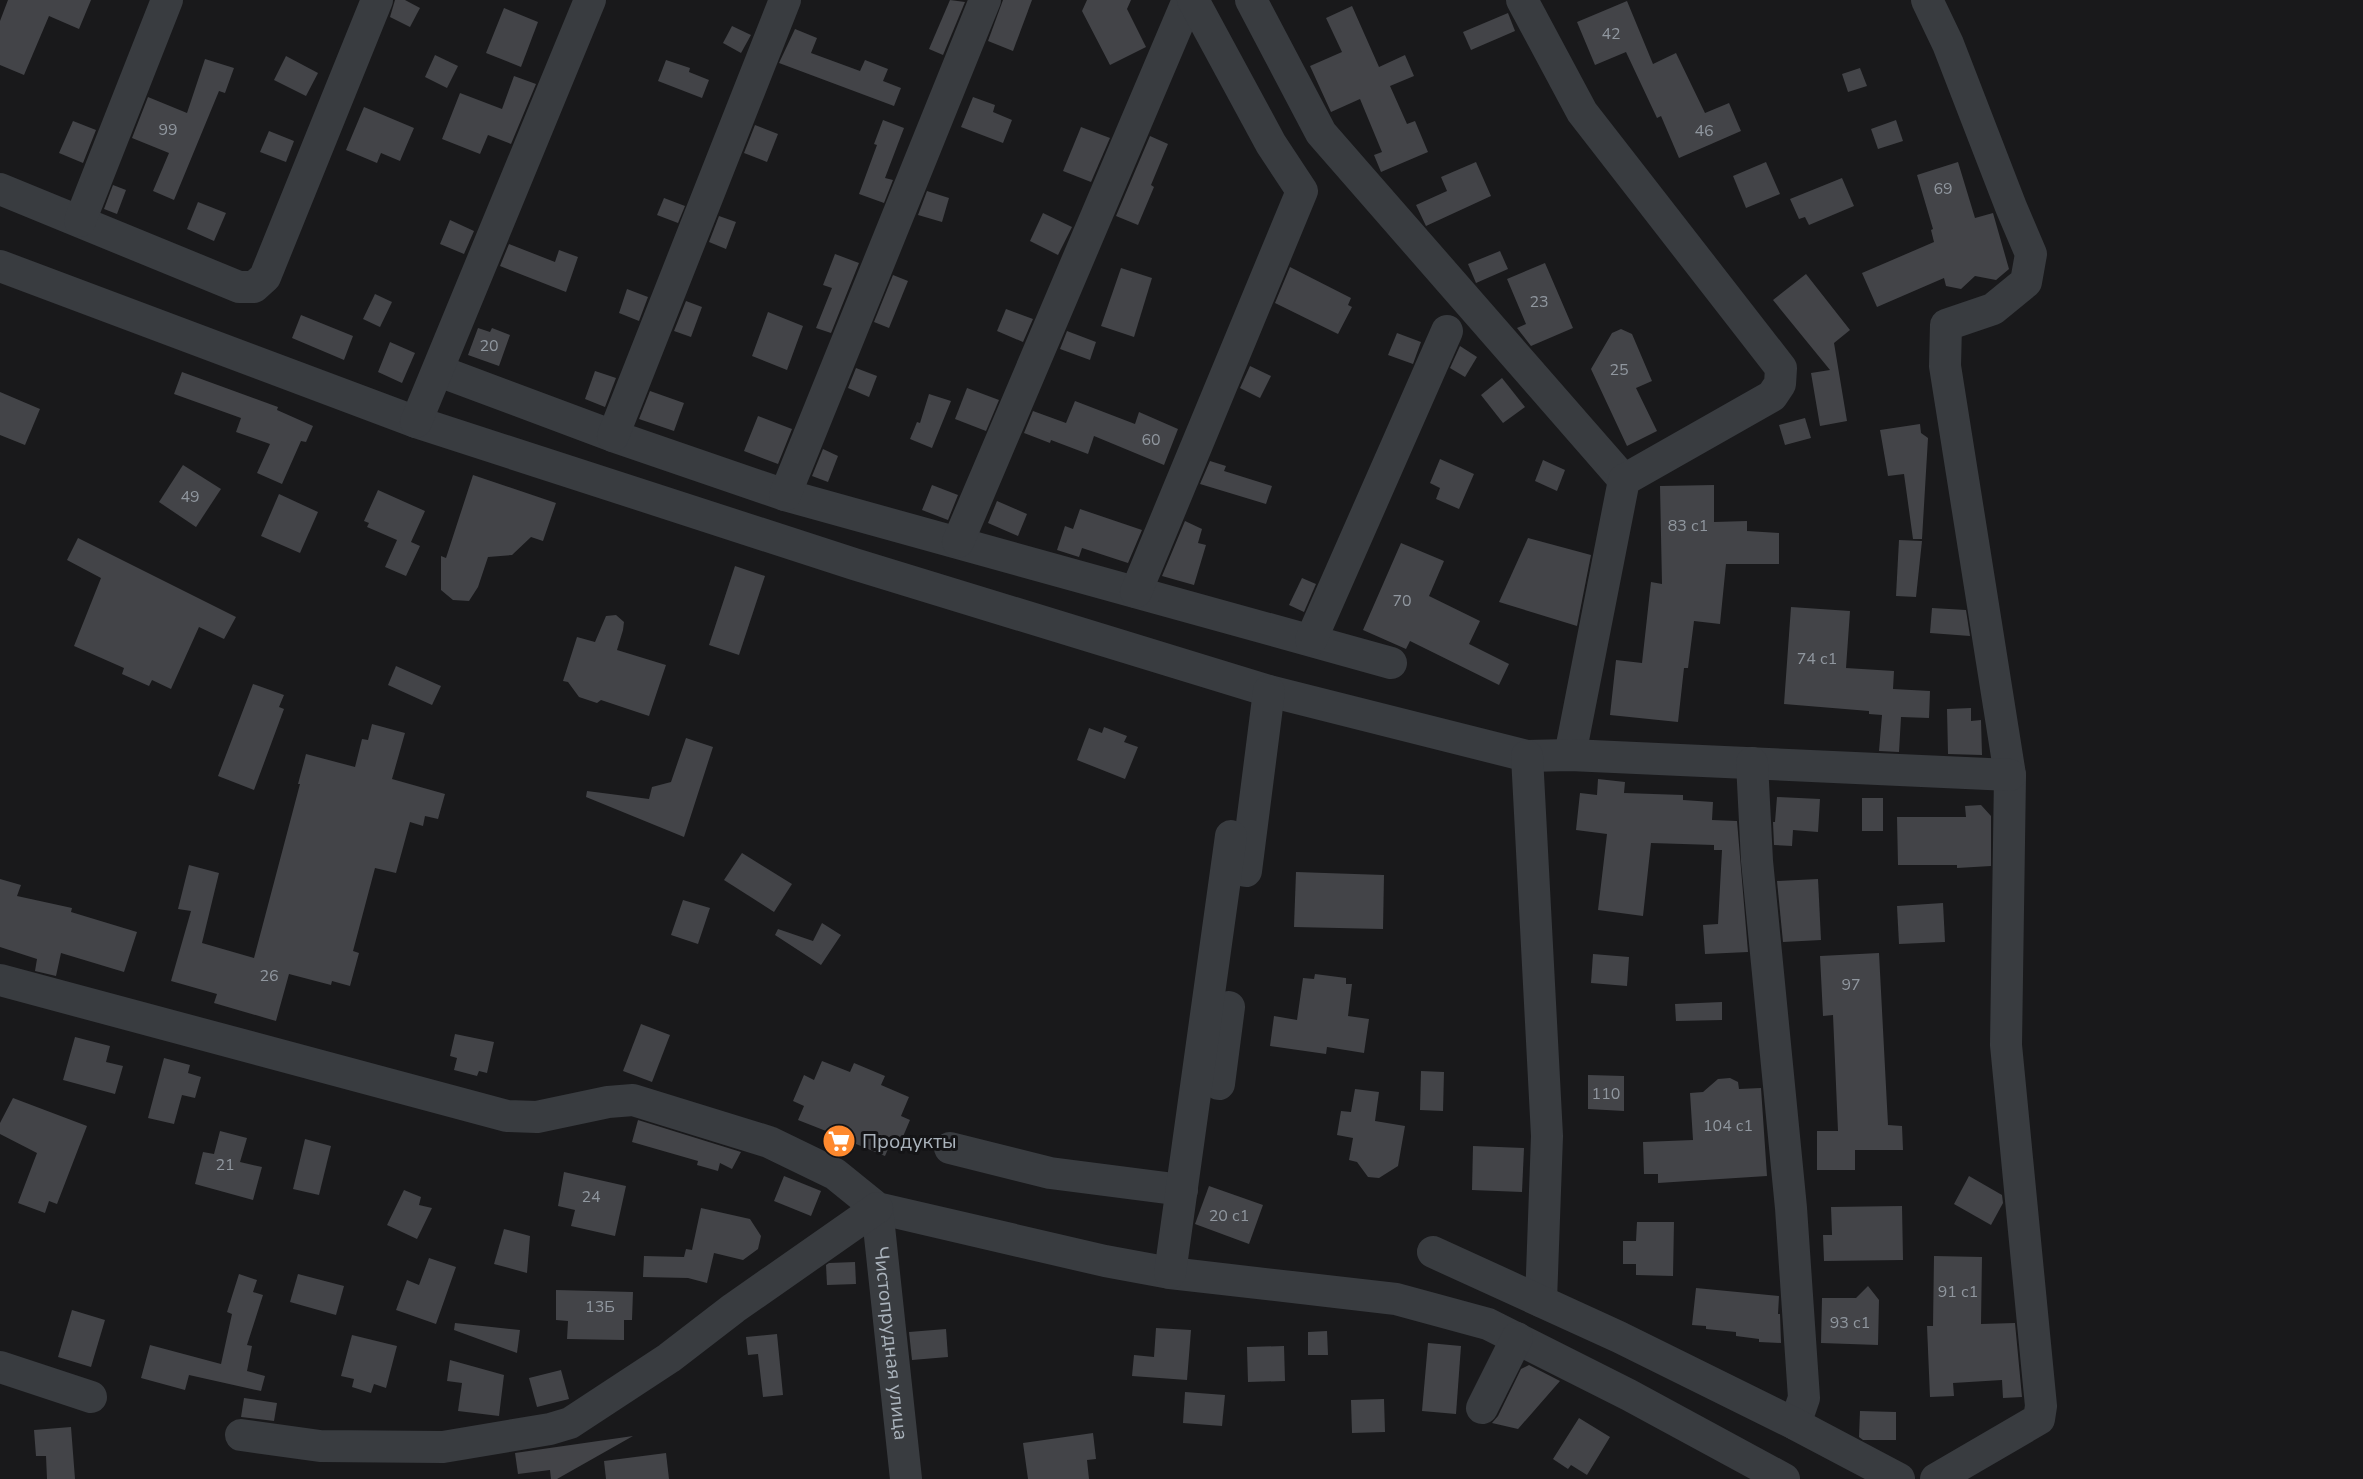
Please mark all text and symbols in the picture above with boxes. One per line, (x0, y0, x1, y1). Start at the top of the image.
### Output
house number: 42 (1601, 23, 1621, 45)
house number: 99 (158, 119, 178, 141)
house number: 46 (1694, 120, 1714, 142)
house number: 69 (1933, 178, 1953, 200)
house number: 23 (1529, 291, 1549, 313)
house number: 20 (479, 335, 499, 357)
house number: 25 (1609, 359, 1629, 381)
house number: 60 (1141, 429, 1161, 451)
house number: 49 (180, 486, 200, 508)
house number: 83 с1 (1668, 515, 1708, 537)
house number: 70 (1392, 590, 1412, 612)
house number: 74 с1 (1797, 648, 1837, 670)
house number: 26 (259, 965, 279, 987)
house number: 97 (1841, 974, 1861, 996)
house number: 110 (1592, 1083, 1620, 1105)
house number: 104 с1 (1703, 1115, 1753, 1137)
supermarket icon: Продукты (821, 1123, 857, 1159)
place label: Продукты (862, 1128, 957, 1155)
house number: 21 (215, 1154, 235, 1176)
house number: 24 (581, 1186, 601, 1208)
house number: 20 с1 (1209, 1205, 1249, 1227)
street label: Чистопрудная улица (867, 1245, 915, 1441)
house number: 91 с1 (1938, 1281, 1978, 1303)
house number: 13Б (585, 1296, 615, 1318)
house number: 93 с1 (1830, 1312, 1870, 1334)

